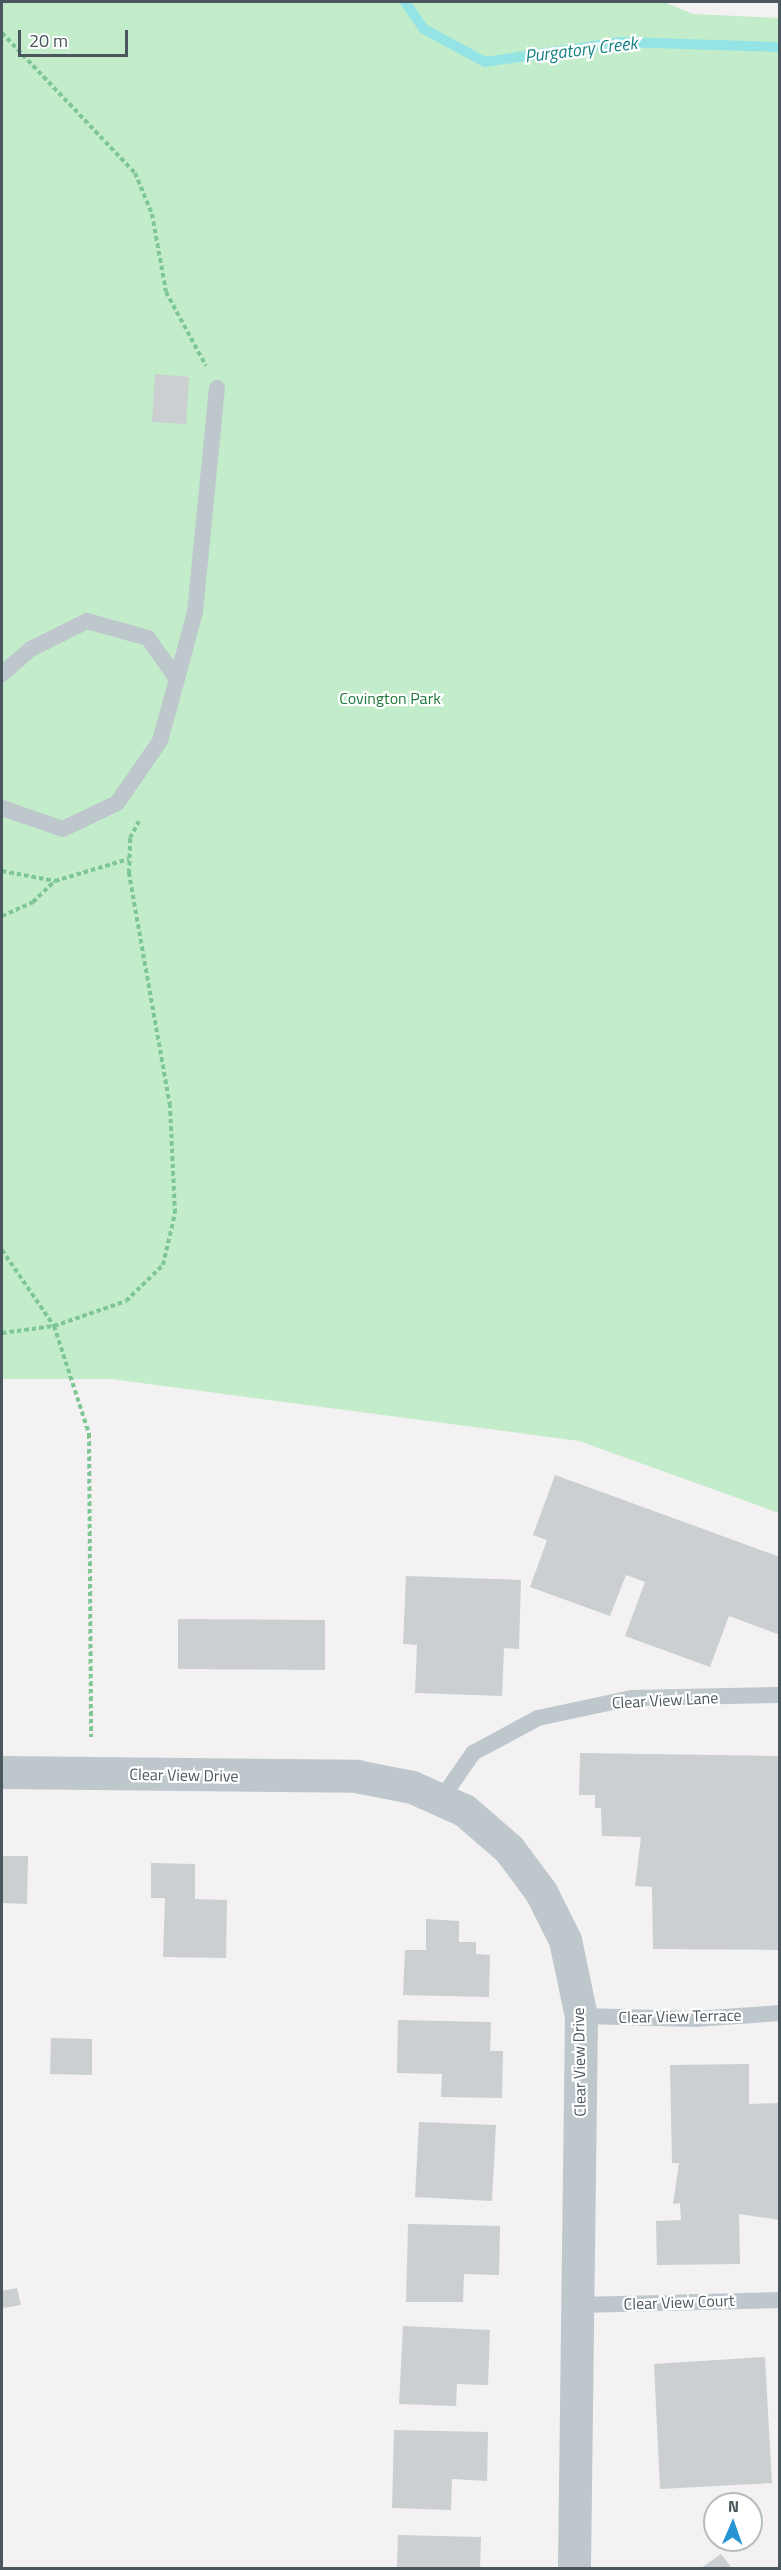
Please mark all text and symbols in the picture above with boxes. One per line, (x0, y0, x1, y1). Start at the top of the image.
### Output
scale bar (21, 18, 130, 56)
text: 20 m (29, 27, 68, 54)
water label: Purgatory Creek (523, 32, 639, 68)
park label: Covington Park (339, 688, 441, 708)
street label: Clear View Lane (611, 1688, 719, 1712)
street label: Clear View Drive (129, 1764, 239, 1786)
street label: Clear View Terrace (618, 2005, 742, 2027)
street label: Clear View Drive (568, 2007, 590, 2117)
street label: Clear View Court (623, 2290, 735, 2314)
north arrow (703, 2492, 763, 2552)
text: N (728, 2494, 740, 2518)

